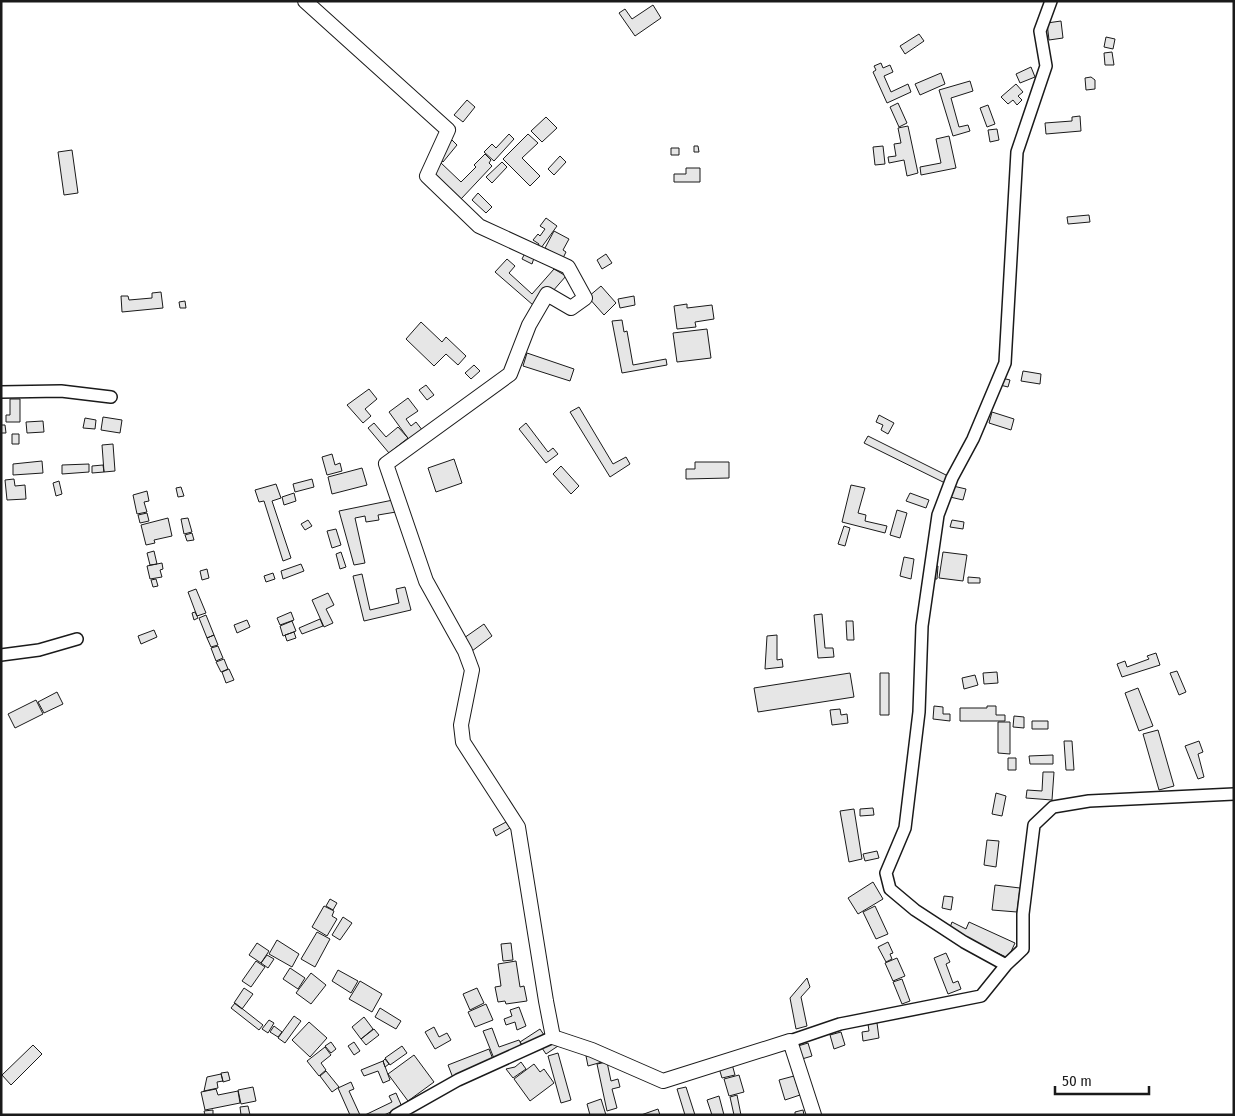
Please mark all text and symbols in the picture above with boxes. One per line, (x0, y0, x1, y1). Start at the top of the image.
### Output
scale bar (1055, 1064, 1149, 1096)
text: 50 m (1062, 1072, 1092, 1090)

